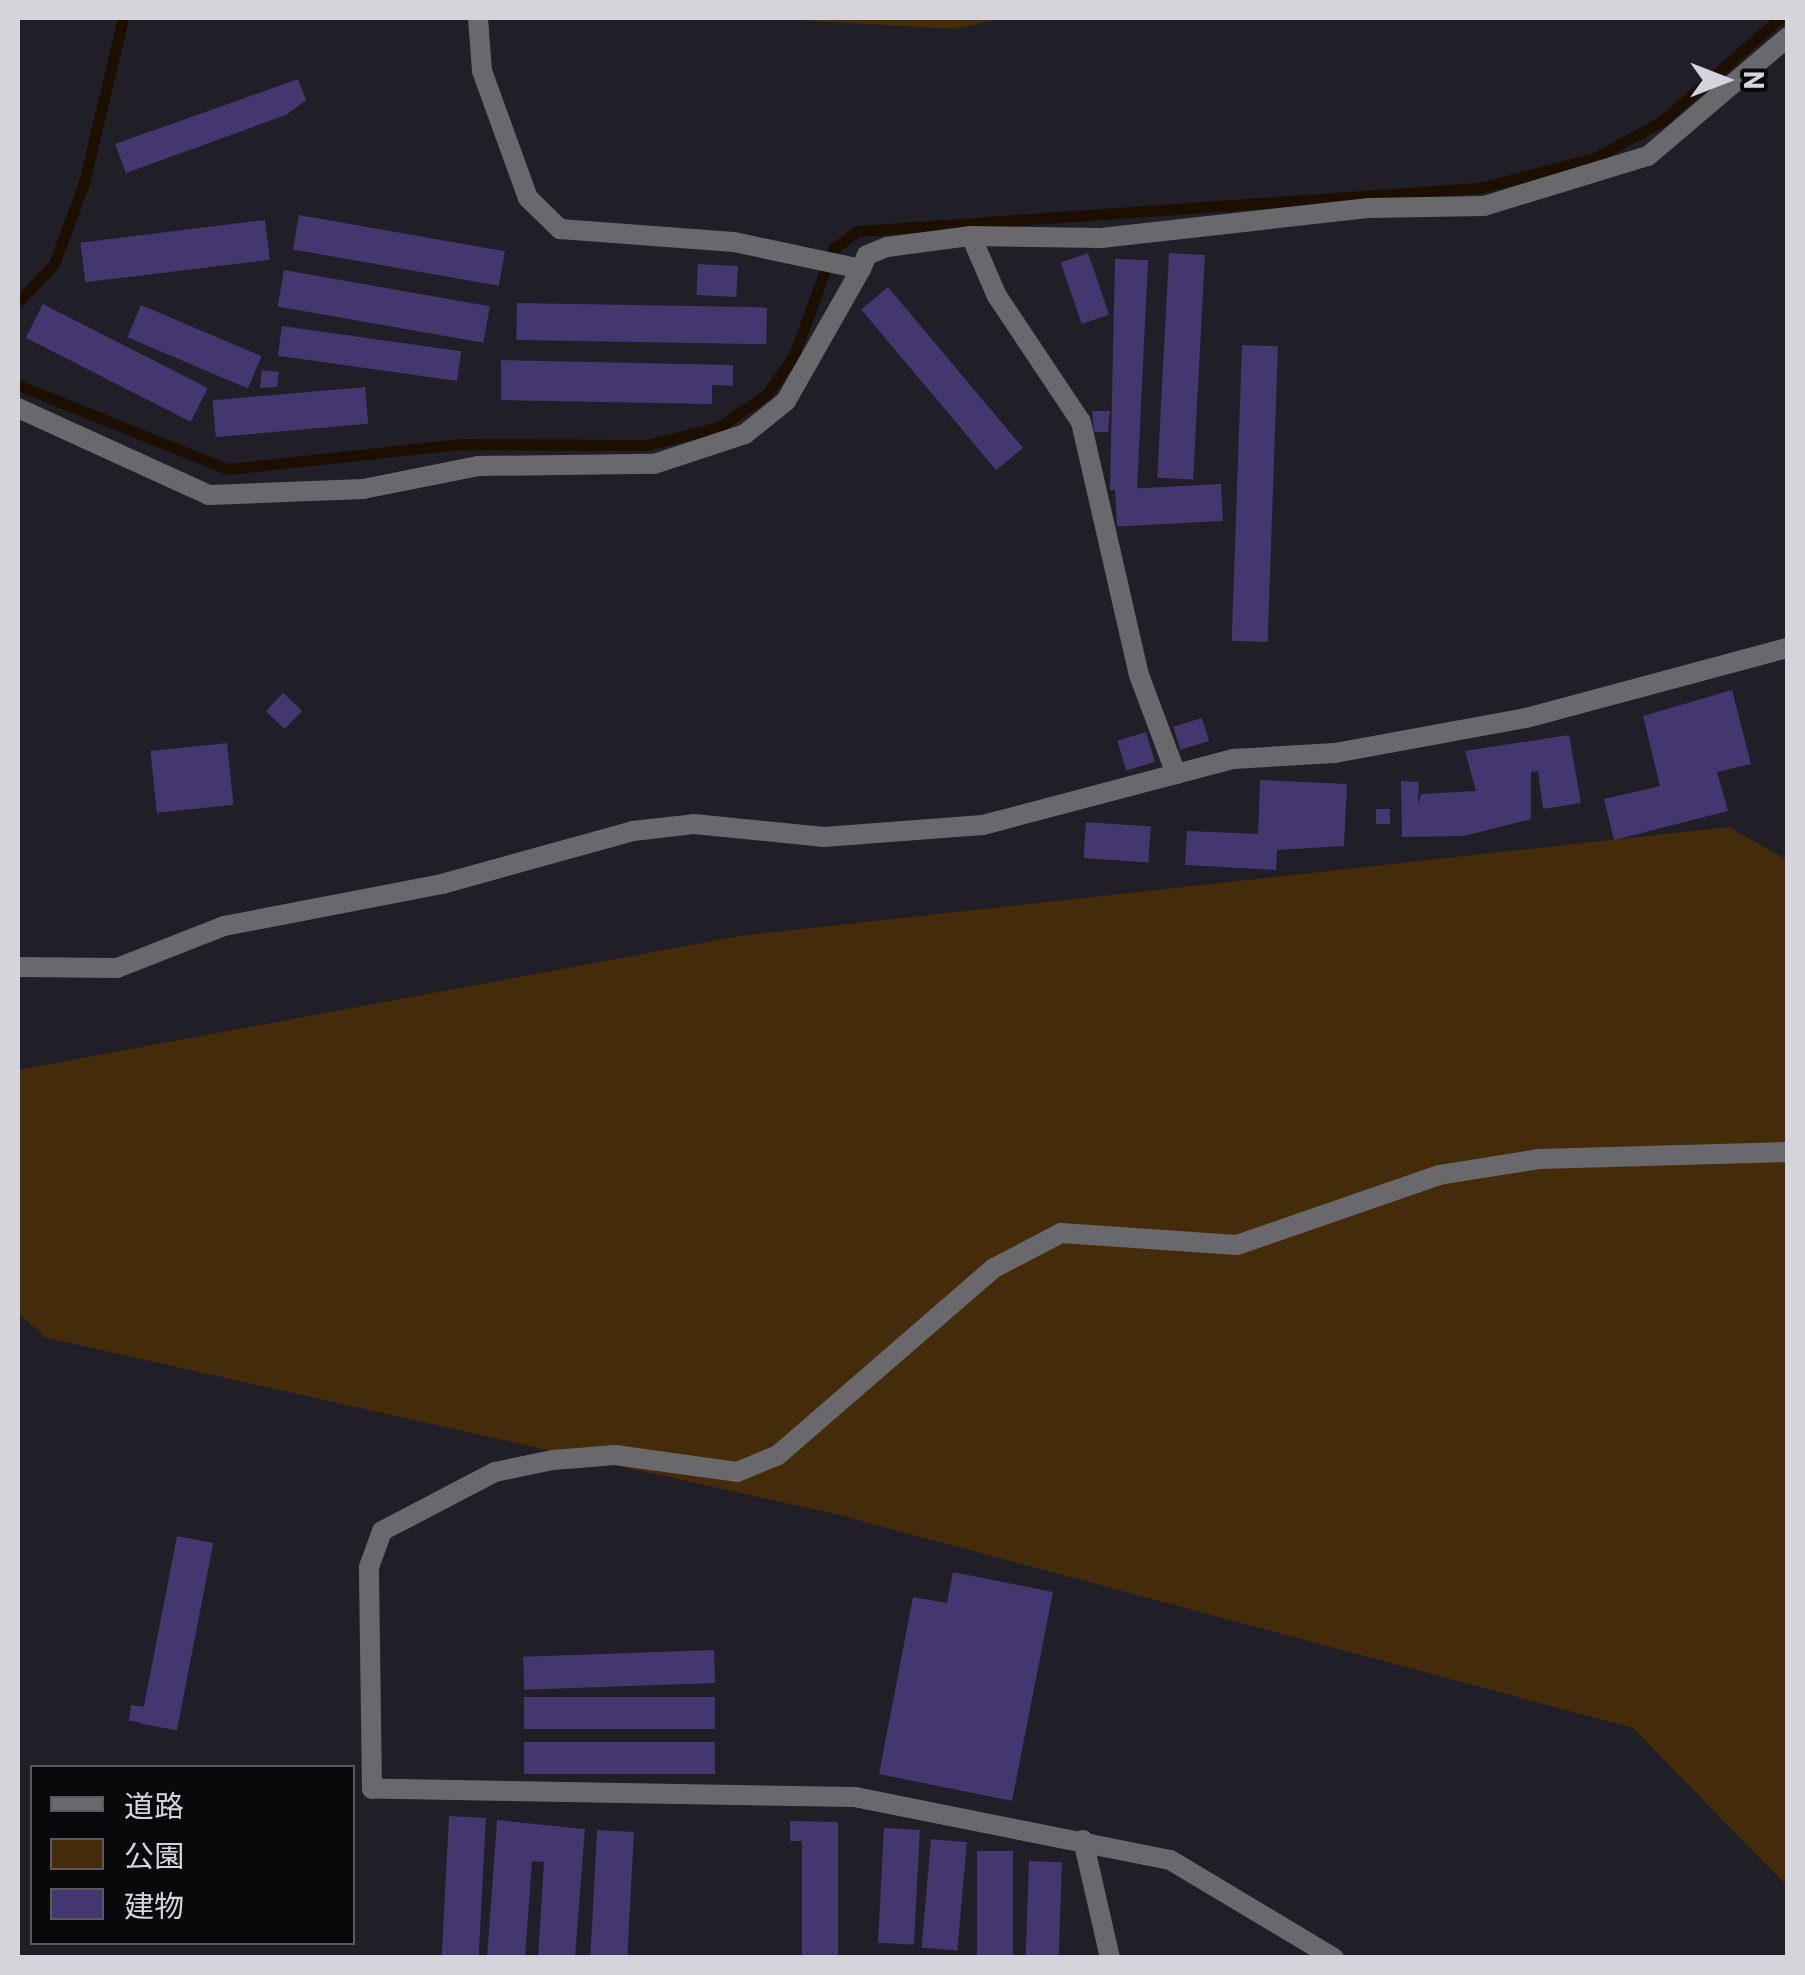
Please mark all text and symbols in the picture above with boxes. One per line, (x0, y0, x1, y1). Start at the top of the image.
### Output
north arrow (1675, 30, 1775, 130)
text: N (1738, 71, 1772, 89)
legend (30, 1765, 355, 1945)
text: 道路 (124, 1787, 184, 1823)
text: 公園 (124, 1837, 184, 1873)
text: 建物 (124, 1887, 184, 1923)

